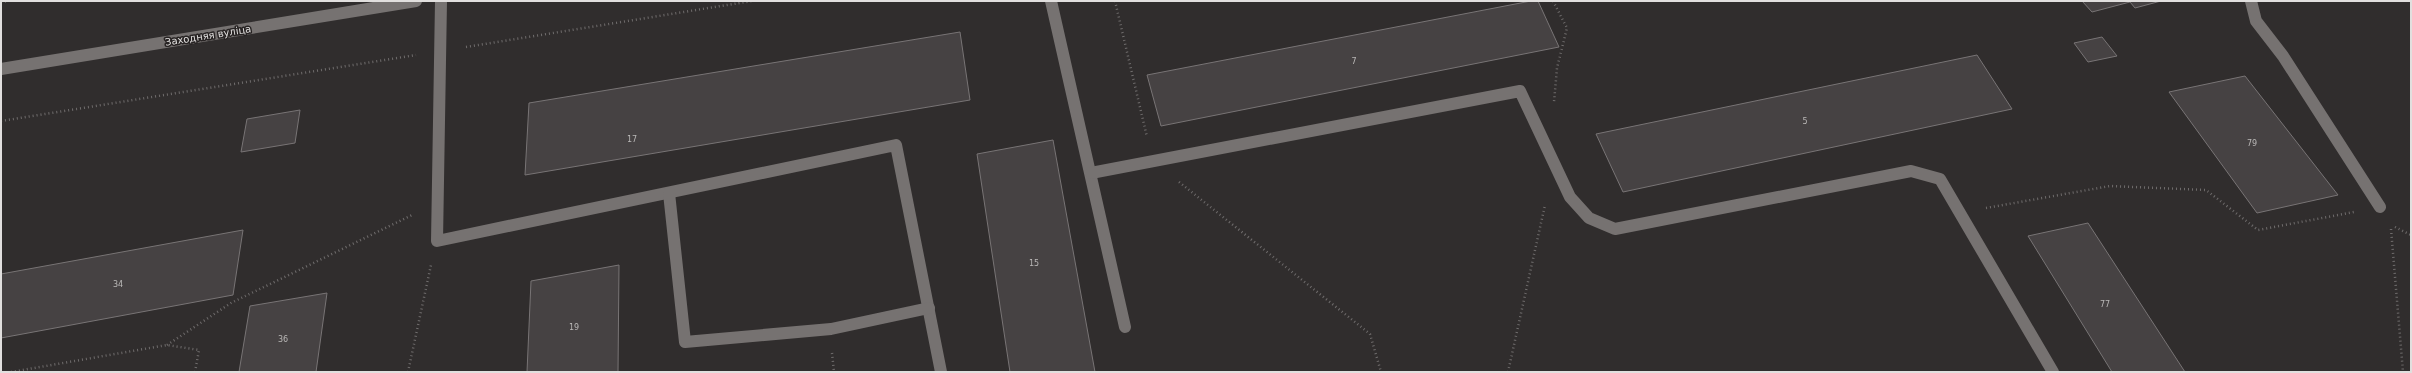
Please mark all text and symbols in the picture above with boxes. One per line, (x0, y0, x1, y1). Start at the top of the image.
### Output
street label: Заходняя вуліца (164, 23, 252, 48)
house number: 7 (1351, 57, 1357, 66)
house number: 5 (1802, 117, 1808, 126)
house number: 17 (627, 135, 637, 144)
house number: 79 (2247, 139, 2257, 148)
house number: 15 (1029, 259, 1039, 268)
house number: 34 (113, 280, 123, 289)
house number: 77 (2100, 300, 2110, 309)
house number: 19 (569, 323, 579, 332)
house number: 36 (278, 335, 288, 344)

